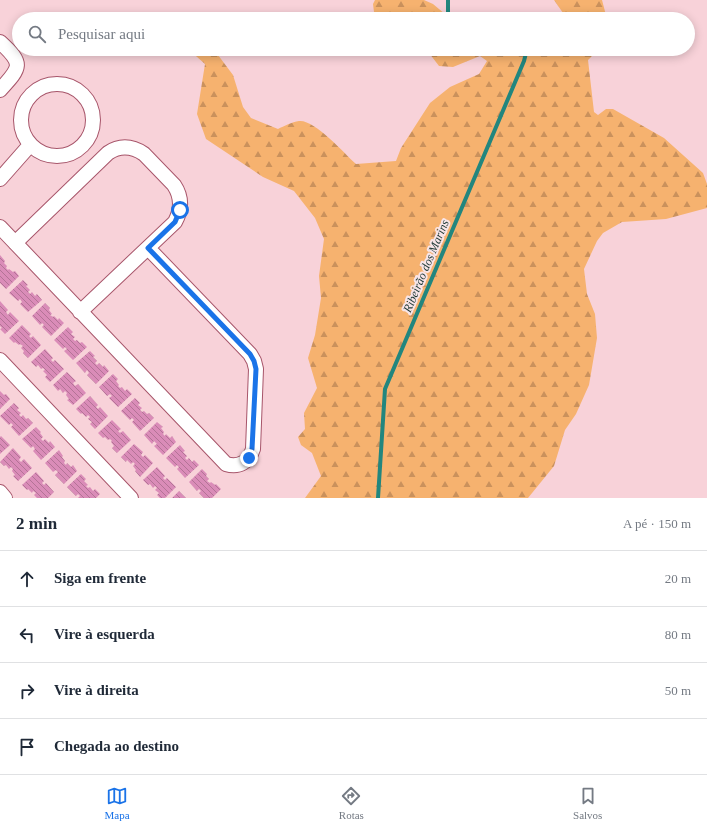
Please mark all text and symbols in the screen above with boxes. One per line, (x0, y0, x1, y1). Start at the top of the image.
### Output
search box (12, 12, 695, 56)
icon: search (26, 23, 48, 45)
text: Pesquisar aqui (58, 26, 145, 42)
route start (171, 201, 189, 219)
water label: Ribeirão dos Marins (400, 217, 452, 315)
route end (240, 449, 258, 467)
text: 2 min (16, 514, 57, 533)
text: A pé · 150 m (623, 516, 691, 531)
icon: ahead (16, 568, 38, 590)
text: Siga em frente (54, 570, 146, 586)
text: 20 m (665, 571, 691, 586)
icon: left (16, 624, 38, 646)
text: Vire à esquerda (54, 626, 155, 642)
text: 80 m (665, 627, 691, 642)
icon: right (16, 680, 38, 702)
text: Vire à direita (54, 682, 139, 698)
text: 50 m (665, 683, 691, 698)
icon: arrive (16, 736, 38, 758)
text: Chegada ao destino (54, 738, 179, 754)
tab: Mapa (105, 785, 130, 821)
tab: Rotas (339, 785, 364, 821)
tab: Salvos (573, 785, 602, 821)

